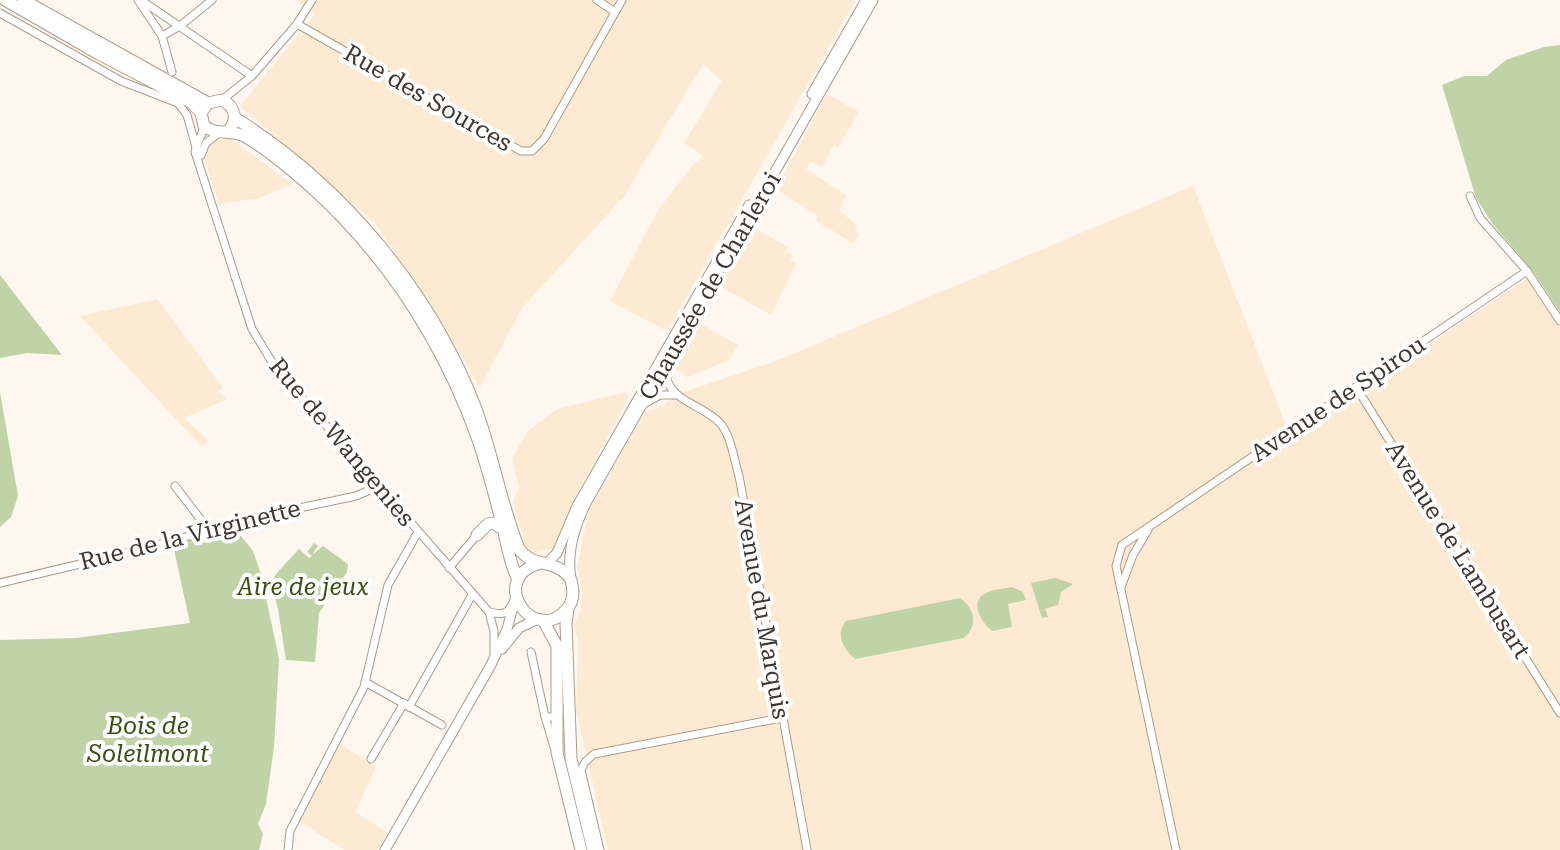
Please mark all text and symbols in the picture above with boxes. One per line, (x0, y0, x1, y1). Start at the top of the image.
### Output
street label: Rue des Sources (339, 39, 517, 157)
street label: Chaussée de Charleroi (633, 167, 787, 405)
street label: Avenue de Spirou (1245, 330, 1431, 468)
street label: Rue de Wangenies (264, 352, 420, 532)
street label: Avenue de Lambusart (1380, 436, 1536, 664)
street label: Rue de la Virginette (77, 494, 303, 576)
street label: Avenue du Marquis (729, 497, 795, 721)
park label: Aire de jeux (235, 573, 369, 601)
park label: Bois de Soleilmont (86, 712, 209, 768)

